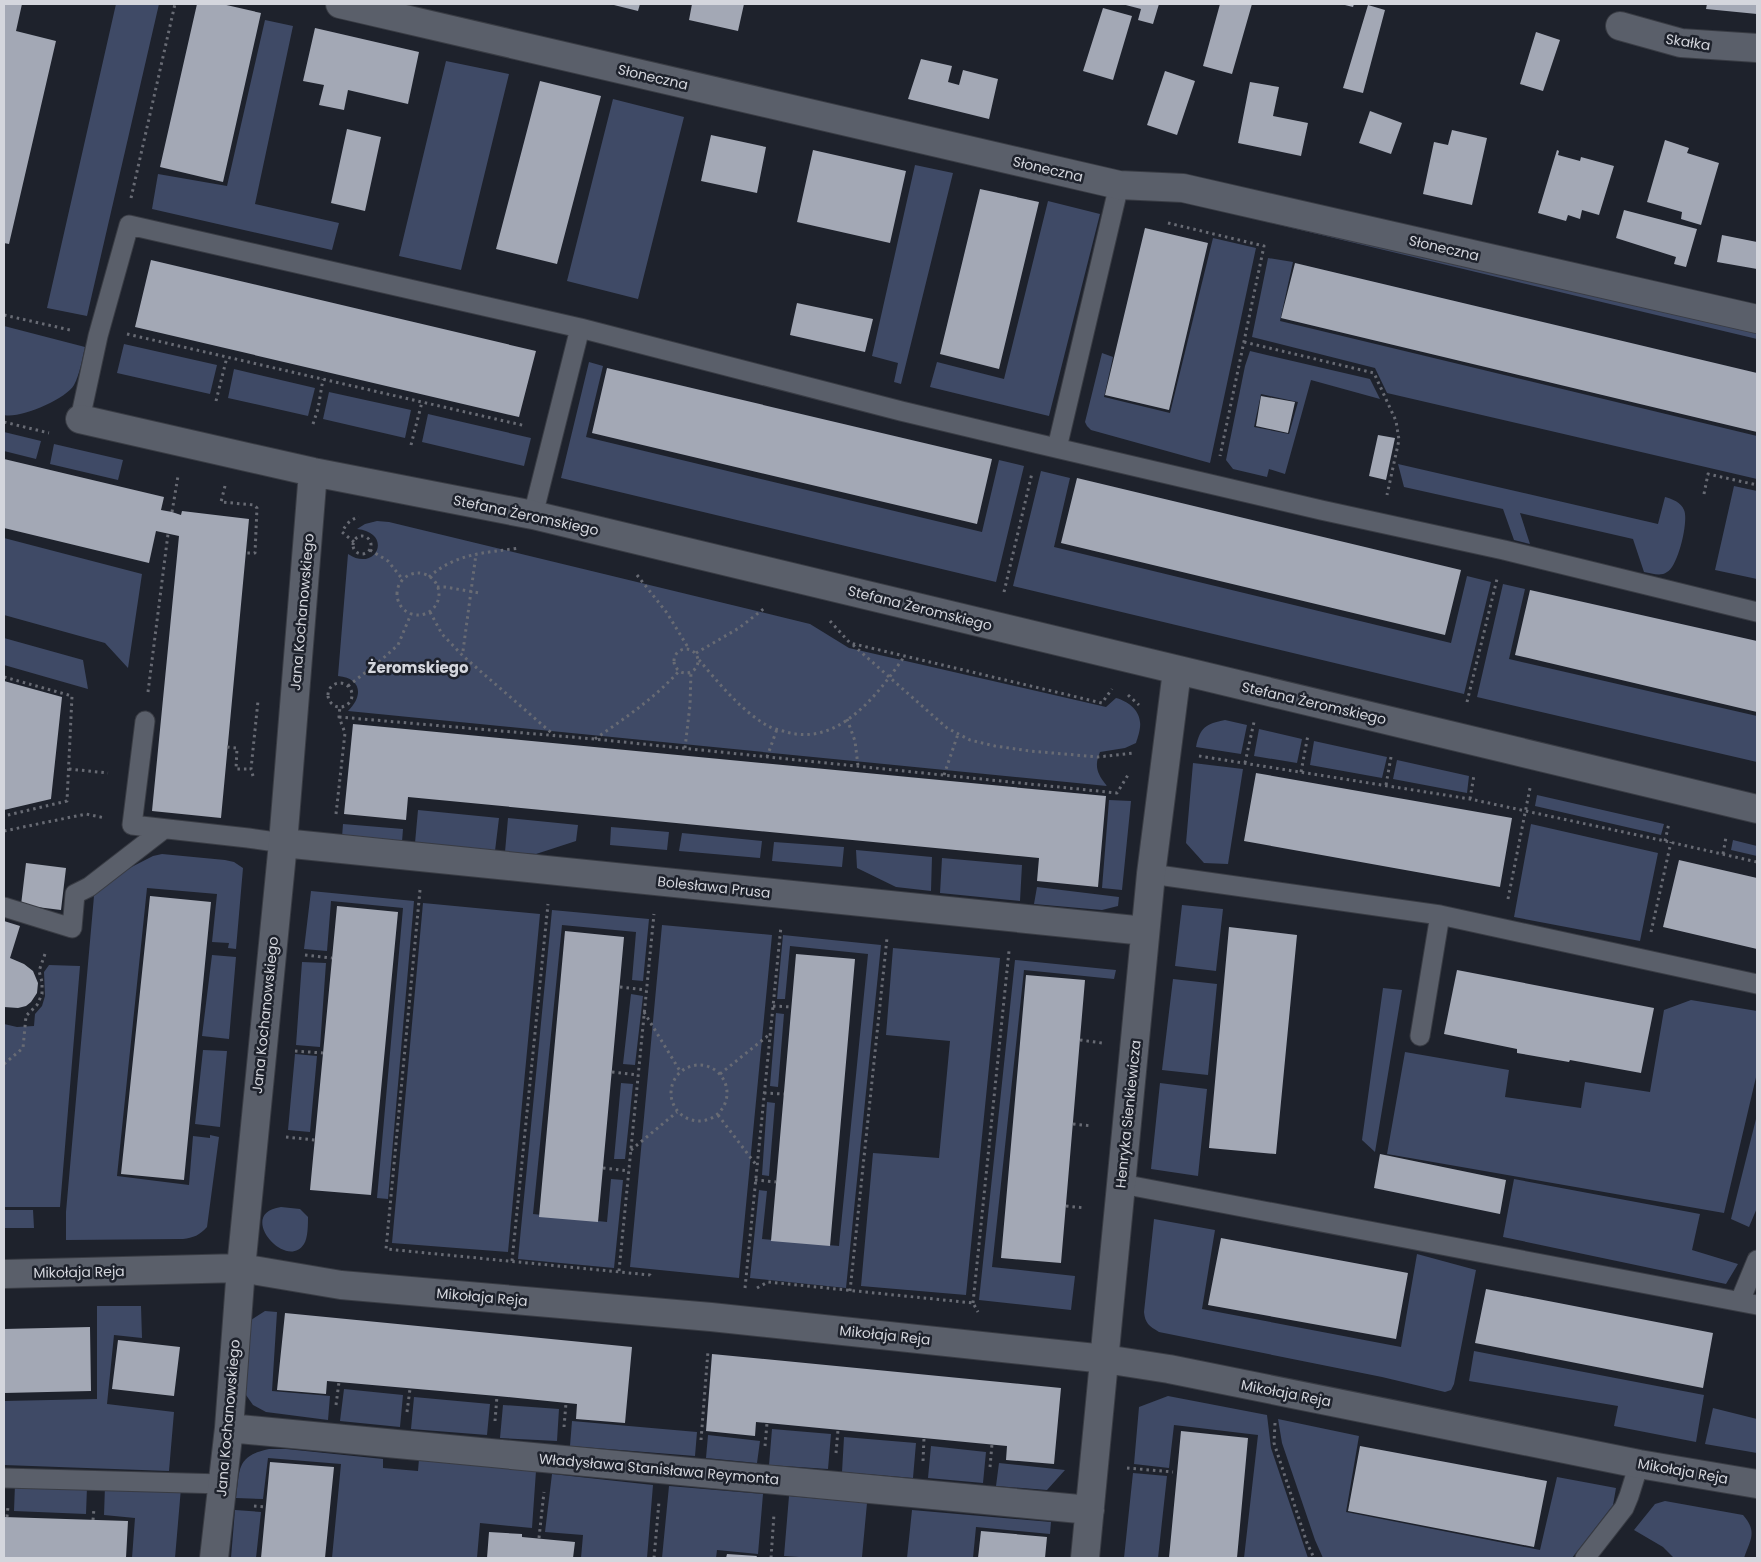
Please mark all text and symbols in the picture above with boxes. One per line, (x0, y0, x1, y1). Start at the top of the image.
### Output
street label: Skałka (1664, 29, 1712, 55)
street label: Słoneczna (616, 59, 690, 95)
street label: Słoneczna (1011, 151, 1085, 187)
street label: Słoneczna (1407, 230, 1481, 266)
street label: Stefana Żeromskiego (451, 490, 601, 540)
street label: Jana Kochanowskiego (285, 533, 319, 691)
street label: Stefana Żeromskiego (846, 580, 994, 636)
district label: Żeromskiego (367, 657, 469, 678)
street label: Stefana Żeromskiego (1240, 677, 1388, 729)
street label: Bolesława Prusa (656, 871, 772, 903)
street label: Jana Kochanowskiego (247, 935, 283, 1095)
street label: Henryka Sienkiewicza (1110, 1039, 1146, 1189)
street label: Mikołaja Reja (33, 1261, 125, 1283)
street label: Mikołaja Reja (436, 1283, 528, 1311)
street label: Mikołaja Reja (838, 1320, 932, 1350)
street label: Jana Kochanowskiego (211, 1339, 245, 1497)
street label: Mikołaja Reja (1239, 1374, 1333, 1412)
street label: Władysława Stanisława Reymonta (538, 1449, 780, 1489)
street label: Mikołaja Reja (1636, 1453, 1730, 1489)

